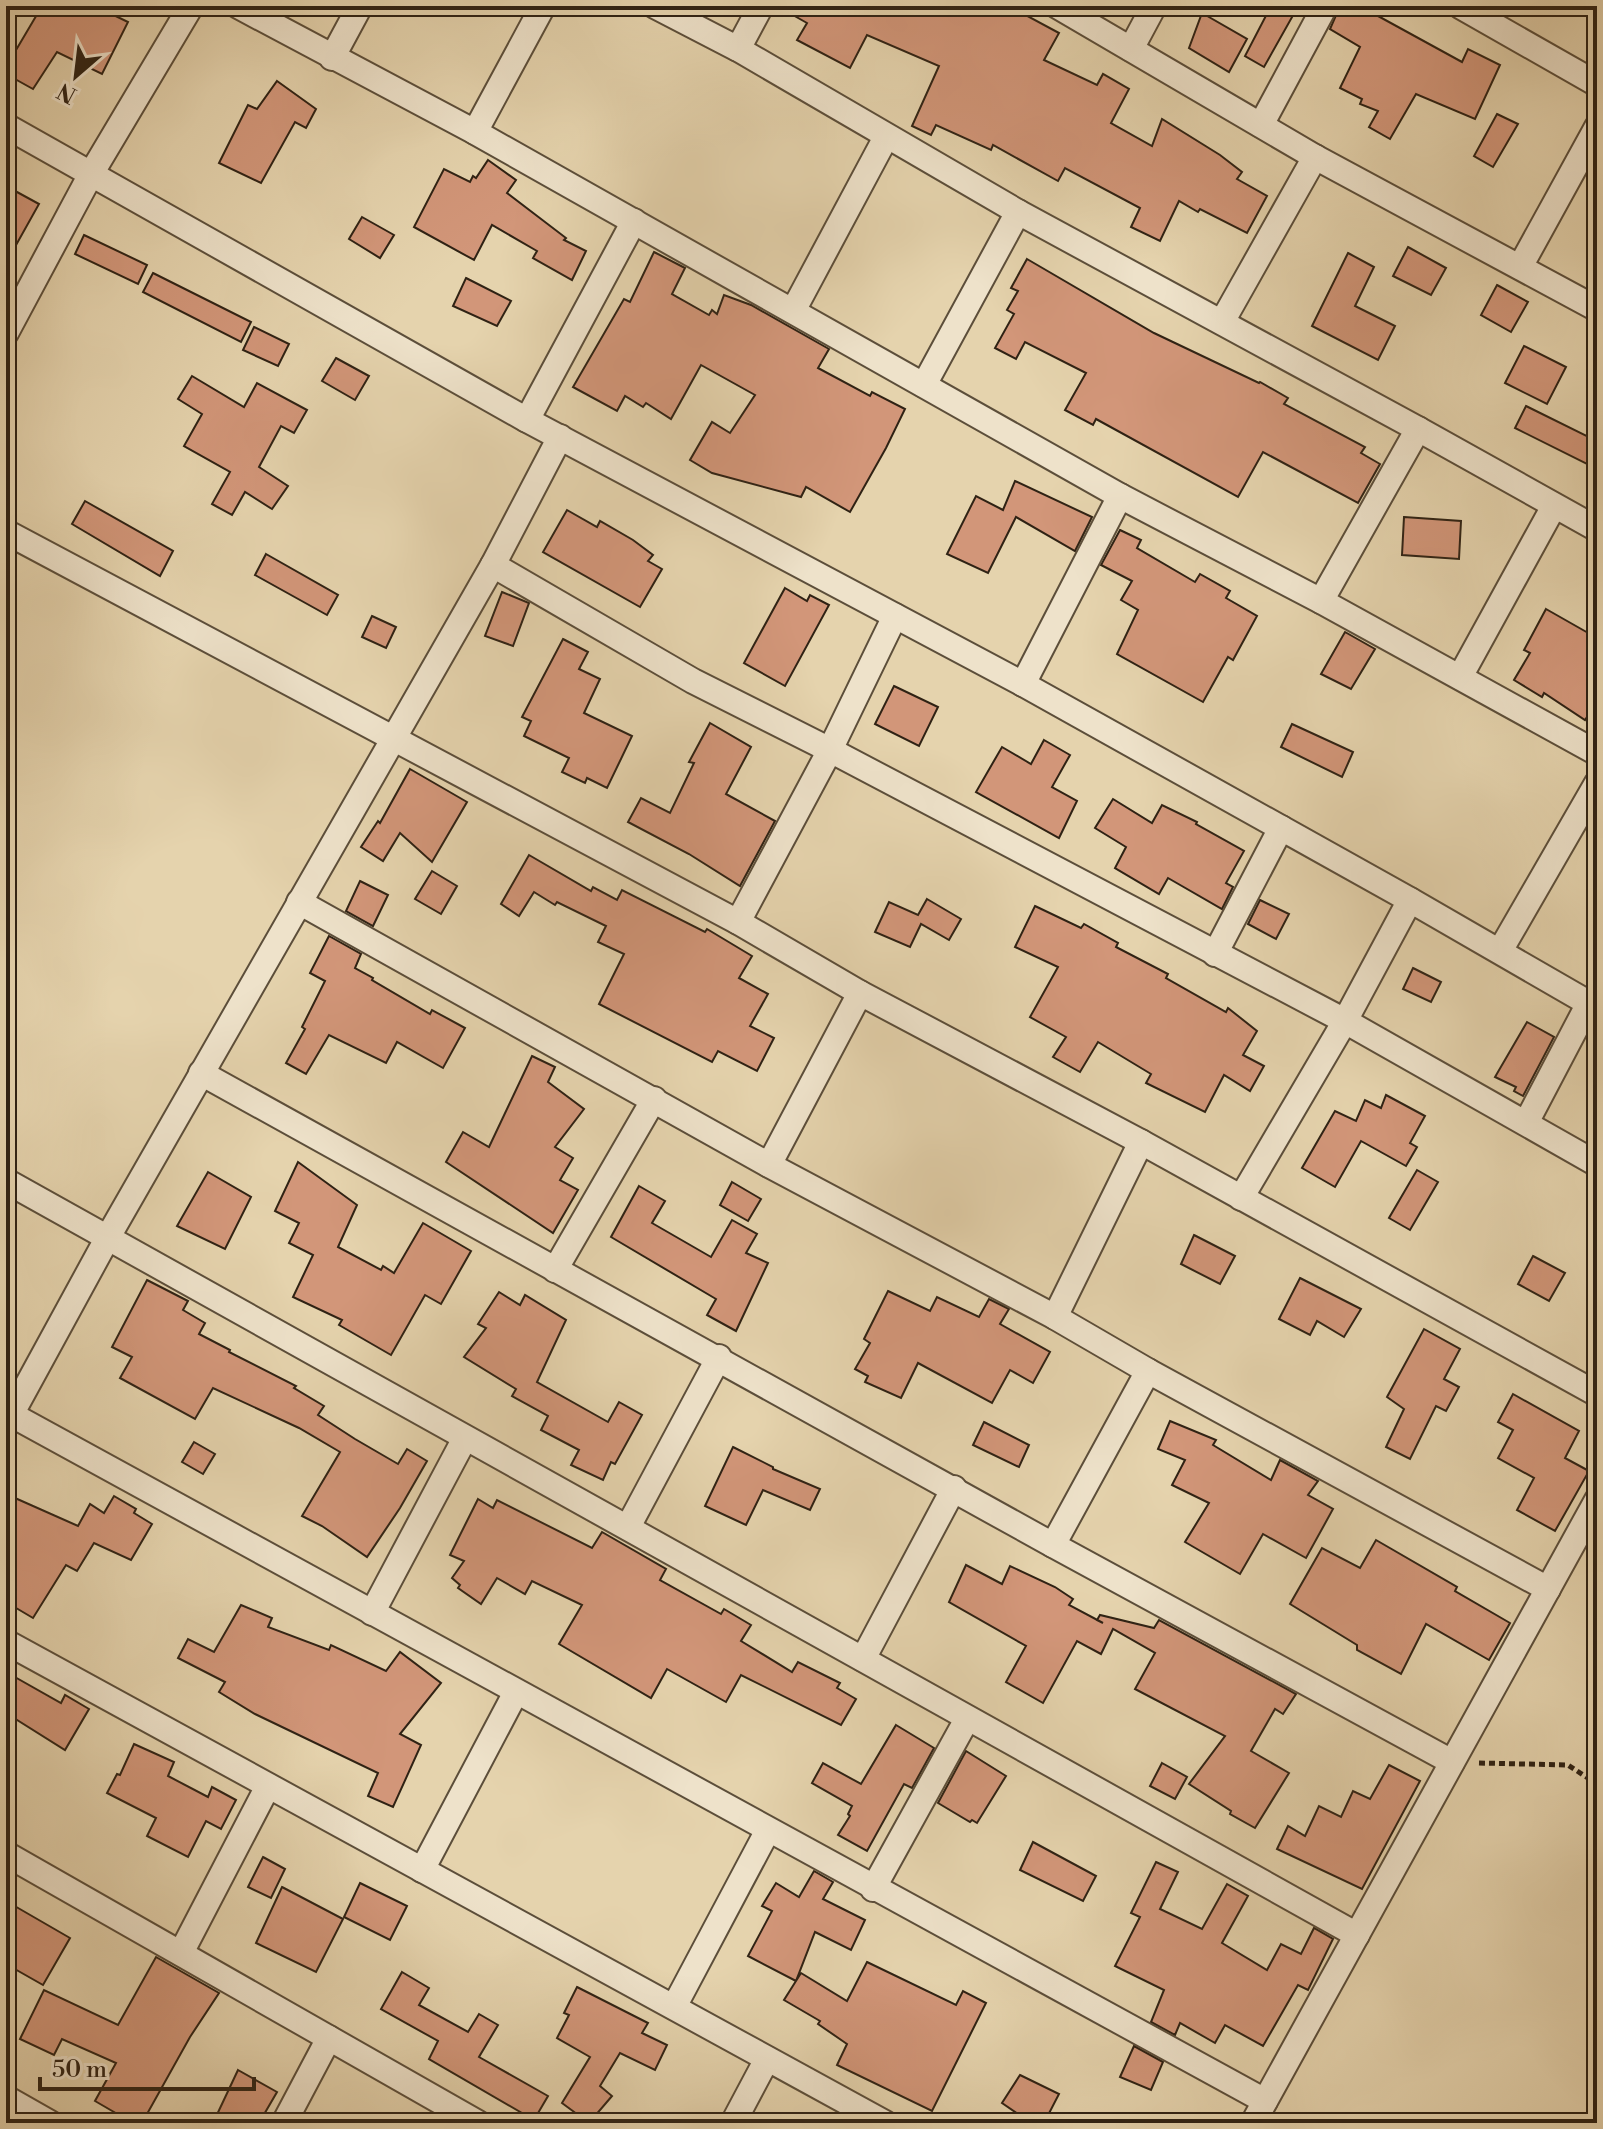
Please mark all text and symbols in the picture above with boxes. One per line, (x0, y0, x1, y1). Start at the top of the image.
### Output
north arrow (36, 36, 116, 116)
text: N (53, 76, 81, 108)
scale bar (40, 2041, 254, 2091)
text: 50 m (52, 2055, 107, 2085)

